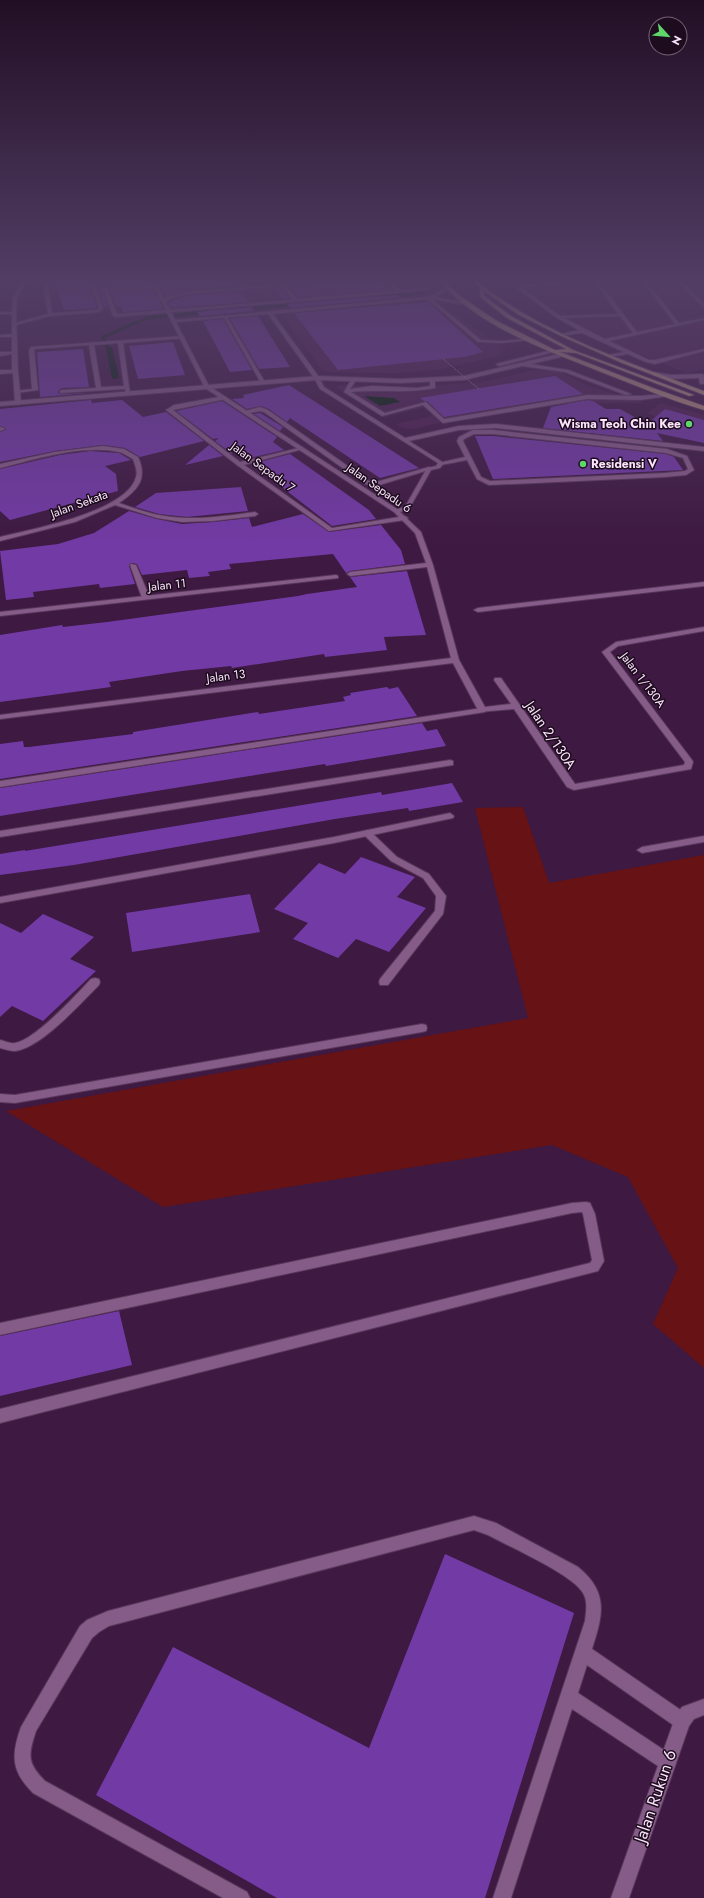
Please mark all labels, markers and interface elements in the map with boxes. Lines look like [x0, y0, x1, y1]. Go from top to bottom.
north arrow [648, 16, 688, 56]
text: N [668, 33, 686, 48]
place label: Wisma Teoh Chin Kee [559, 415, 681, 433]
marker: Wisma Teoh Chin Kee [684, 419, 694, 429]
street label: Jalan Sepadu 7 [226, 436, 299, 497]
place label: Residensi V [591, 455, 657, 473]
street label: Jalan Sepadu 6 [341, 458, 415, 517]
marker: Residensi V [578, 459, 588, 469]
street label: Jalan Sekata [46, 485, 110, 523]
street label: Jalan 11 [145, 574, 187, 596]
street label: Jalan 1/130A [615, 647, 670, 712]
street label: Jalan 13 [204, 665, 247, 688]
street label: Jalan 2/130A [520, 695, 582, 774]
street label: Jalan Rukun 6 [627, 1746, 682, 1848]

